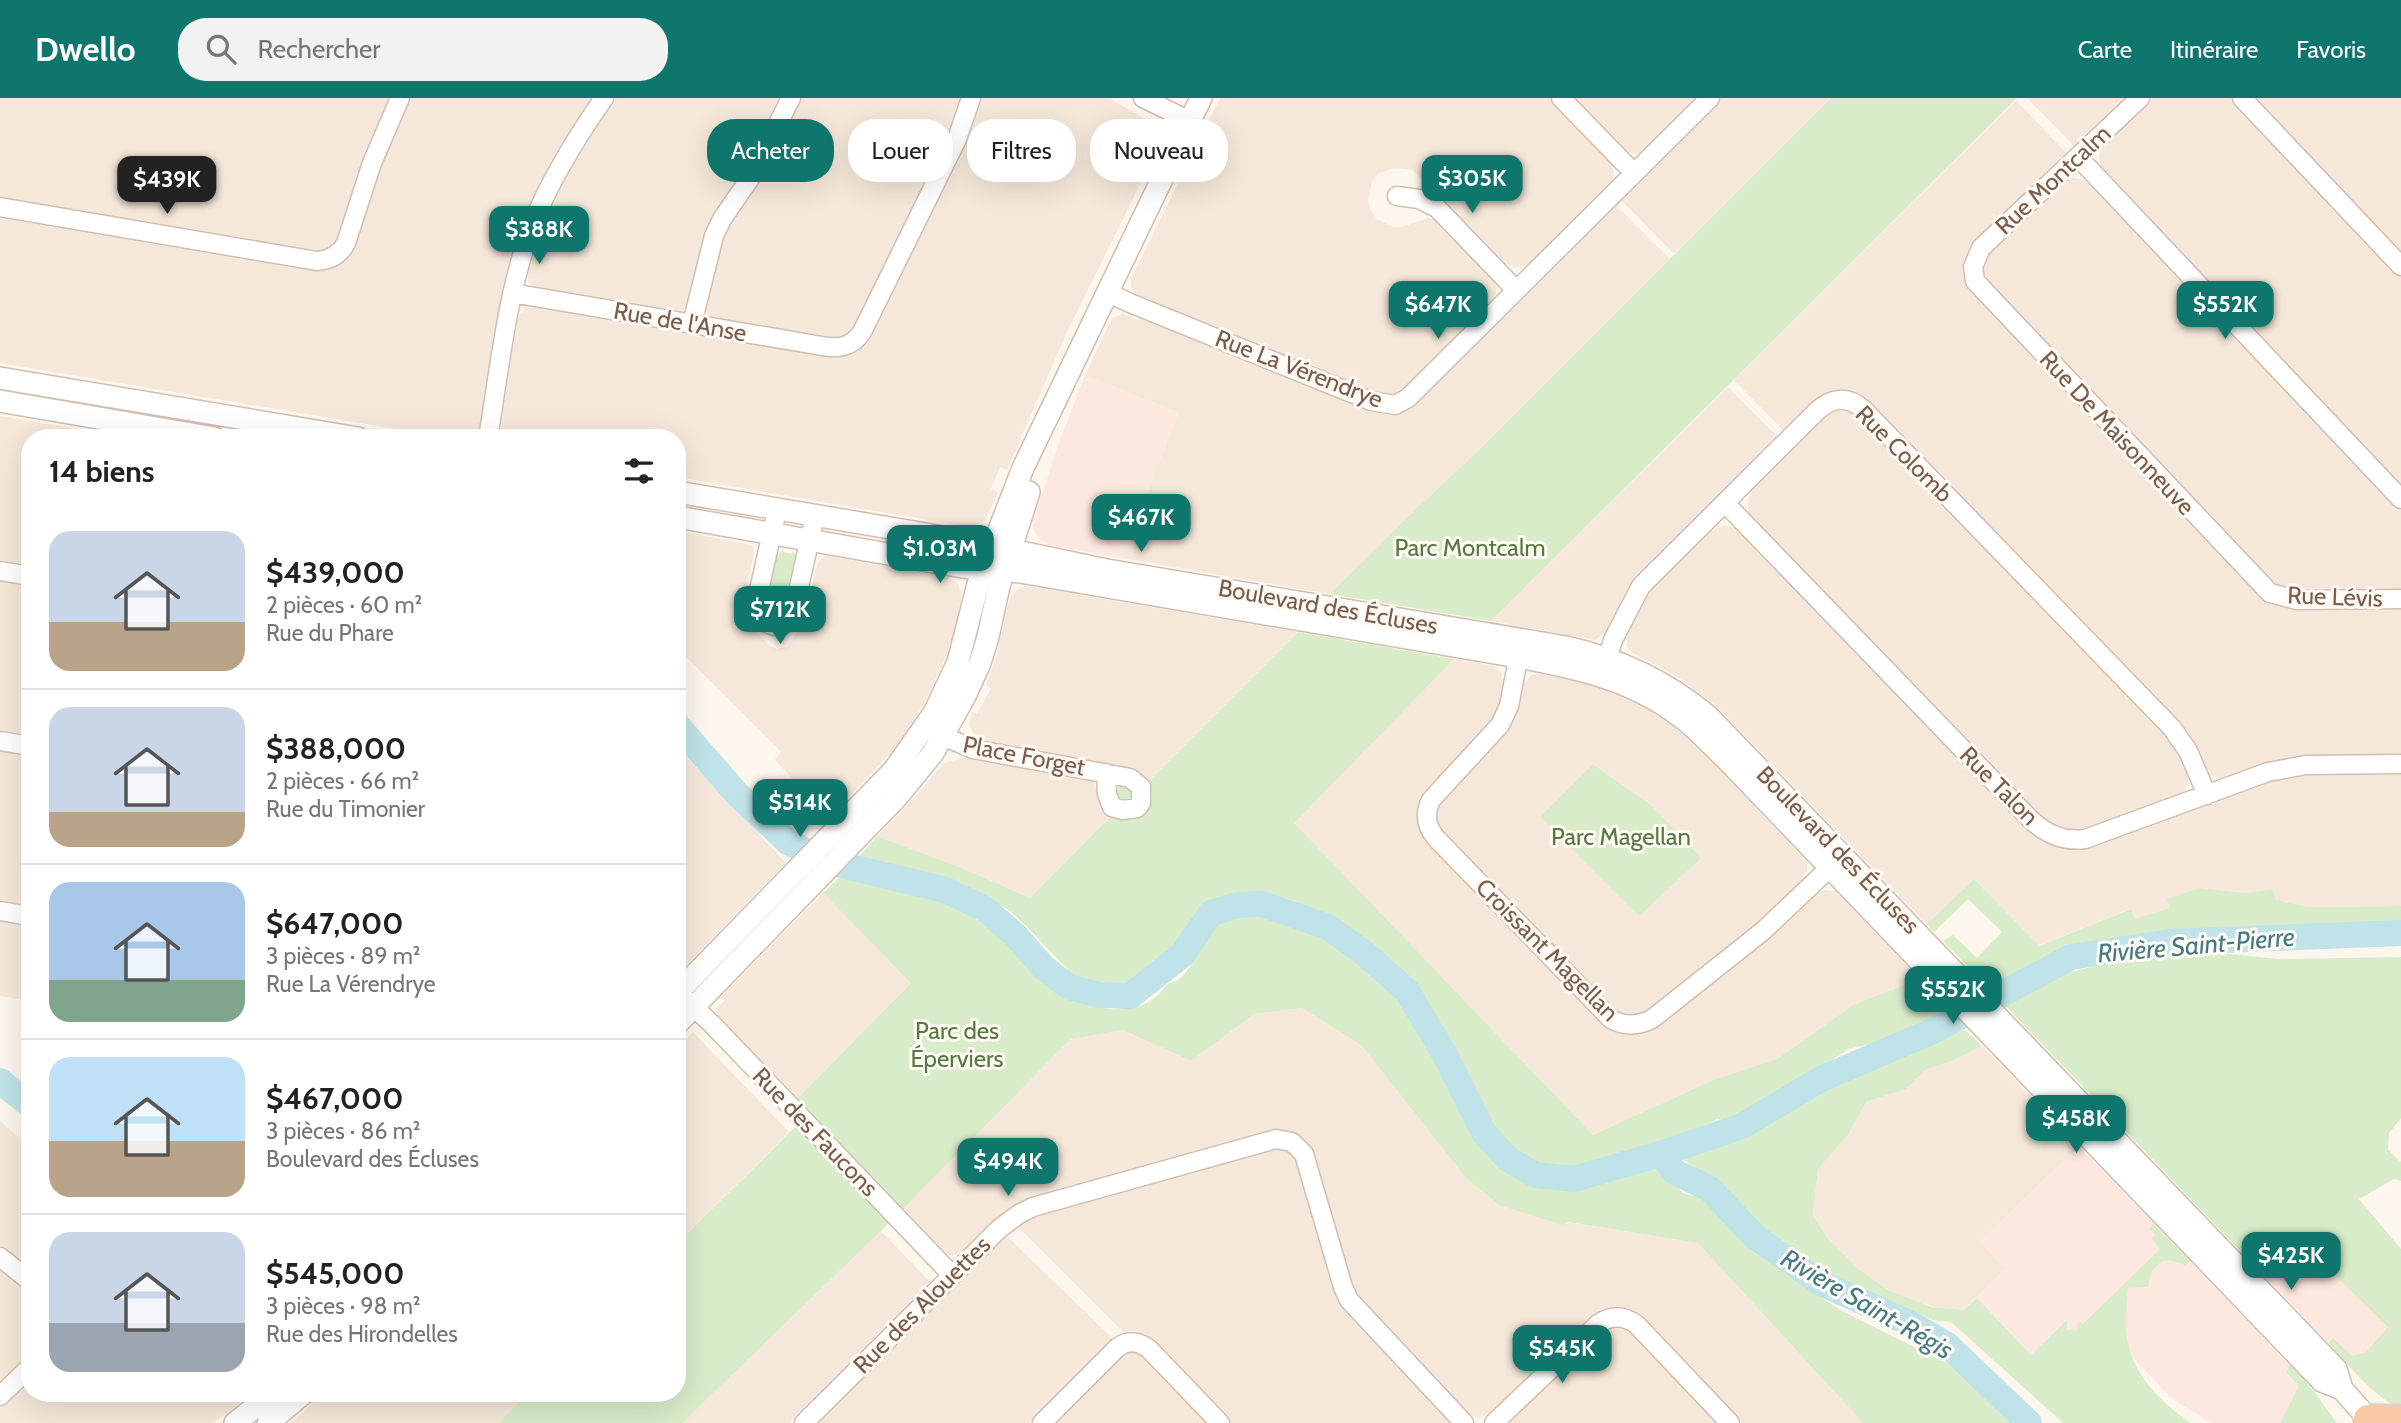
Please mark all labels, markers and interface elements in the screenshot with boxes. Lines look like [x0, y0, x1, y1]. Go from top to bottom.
search box [178, 18, 668, 81]
text: Dwello [35, 29, 136, 69]
icon: search [202, 30, 240, 68]
text: Rechercher [258, 33, 381, 65]
text: Carte [2078, 35, 2132, 64]
text: Itinéraire [2170, 35, 2258, 64]
text: Favoris [2296, 35, 2366, 64]
chip: Acheter [707, 119, 834, 182]
chip: Louer [848, 119, 953, 182]
chip: Filtres [967, 119, 1076, 182]
chip: Nouveau [1090, 119, 1228, 182]
street label: Rue Montcalm [1989, 119, 2116, 240]
pin: $439K [118, 156, 216, 216]
pin: $305K [1423, 156, 1521, 215]
text: $305K [1438, 164, 1506, 192]
text: $439K [133, 165, 201, 193]
pin: $388K [490, 206, 588, 266]
text: $388K [505, 215, 573, 243]
pin: $647K [1389, 282, 1487, 341]
pin: $552K [2176, 282, 2274, 341]
text: $647K [1405, 290, 1471, 318]
text: $552K [2193, 290, 2257, 318]
street label: Rue de l'Anse [611, 296, 749, 347]
street label: Rue La Vérendrye [1211, 323, 1387, 414]
street label: Rue De Maisonneuve [2034, 344, 2201, 521]
street label: Rue Colomb [1850, 399, 1959, 508]
icon: filters [620, 452, 658, 490]
text: 14 biens [49, 453, 154, 490]
pin: $467K [1092, 494, 1190, 554]
text: $467K [1108, 503, 1174, 531]
pin: $1.03M [883, 526, 997, 585]
park label: Parc Montcalm [1394, 533, 1546, 562]
text: $1.03M [903, 534, 977, 562]
text: $439,000 [266, 554, 405, 591]
icon: home [105, 559, 189, 643]
street label: Boulevard des Écluses [1216, 573, 1440, 640]
street label: Rue Lévis [2287, 580, 2383, 613]
pin: $712K [731, 587, 829, 646]
text: 2 pièces · 60 m² [266, 591, 422, 619]
text: $712K [750, 595, 810, 623]
text: Rue du Phare [266, 619, 394, 647]
street label: Place Forget [961, 729, 1088, 782]
text: $388,000 [266, 730, 406, 767]
icon: home [105, 735, 189, 819]
street label: Rue Talon [1954, 740, 2045, 831]
street label: Boulevard des Écluses [1751, 760, 1926, 940]
text: 2 pièces · 66 m² [266, 767, 419, 795]
pin: $514K [751, 780, 849, 839]
text: $514K [769, 788, 831, 816]
text: Rue du Timonier [266, 795, 425, 823]
park label: Parc Magellan [1551, 822, 1691, 851]
street label: Croissant Magellan [1470, 872, 1625, 1027]
text: $647,000 [266, 905, 403, 942]
icon: home [105, 910, 189, 994]
water label: Rivière Saint-Pierre [2096, 920, 2296, 970]
text: 3 pièces · 89 m² [266, 942, 420, 970]
pin: $552K [1904, 967, 2002, 1026]
text: Rue La Vérendrye [266, 970, 436, 998]
text: $552K [1921, 975, 1985, 1003]
park label: Parc des Éperviers [910, 1016, 1004, 1073]
street label: Rue des Faucons [747, 1061, 884, 1202]
text: $467,000 [266, 1080, 403, 1117]
icon: home [105, 1085, 189, 1169]
pin: $458K [2027, 1096, 2125, 1155]
text: $458K [2042, 1104, 2110, 1132]
text: 3 pièces · 86 m² [266, 1117, 420, 1145]
pin: $494K [959, 1138, 1057, 1198]
text: Boulevard des Écluses [266, 1145, 479, 1173]
text: $494K [973, 1147, 1043, 1175]
street label: Rue des Alouettes [847, 1230, 996, 1379]
pin: $425K [2242, 1232, 2340, 1292]
text: $425K [2258, 1241, 2324, 1269]
water label: Rivière Saint-Régis [1775, 1242, 1959, 1366]
text: $545,000 [266, 1255, 404, 1292]
icon: home [105, 1260, 189, 1344]
text: 3 pièces · 98 m² [266, 1292, 420, 1320]
text: Rue des Hirondelles [266, 1320, 458, 1348]
pin: $545K [1513, 1326, 1611, 1385]
text: $545K [1529, 1334, 1595, 1362]

